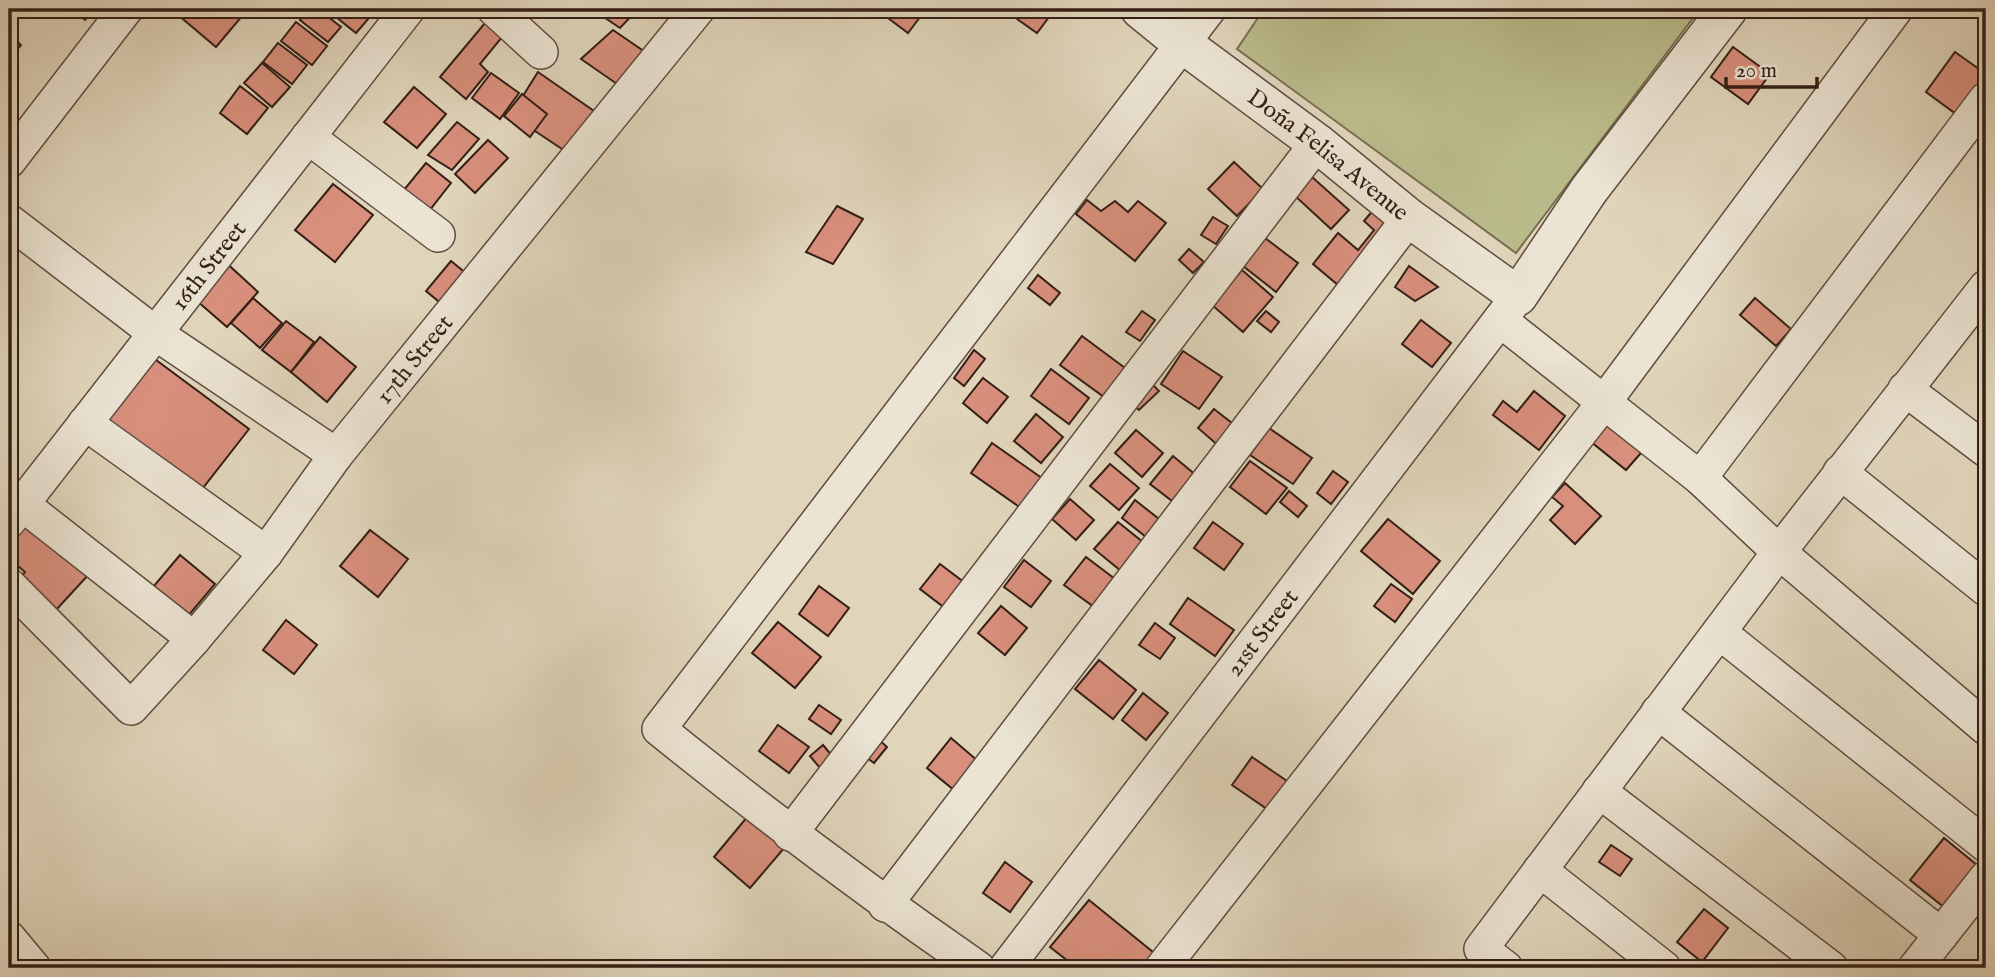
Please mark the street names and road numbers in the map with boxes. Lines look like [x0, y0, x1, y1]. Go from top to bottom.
street label: Doña Felisa Avenue [1240, 83, 1415, 229]
street label: 16th Street [165, 215, 254, 317]
street label: 17th Street [370, 309, 461, 411]
street label: 21st Street [1220, 583, 1306, 683]

